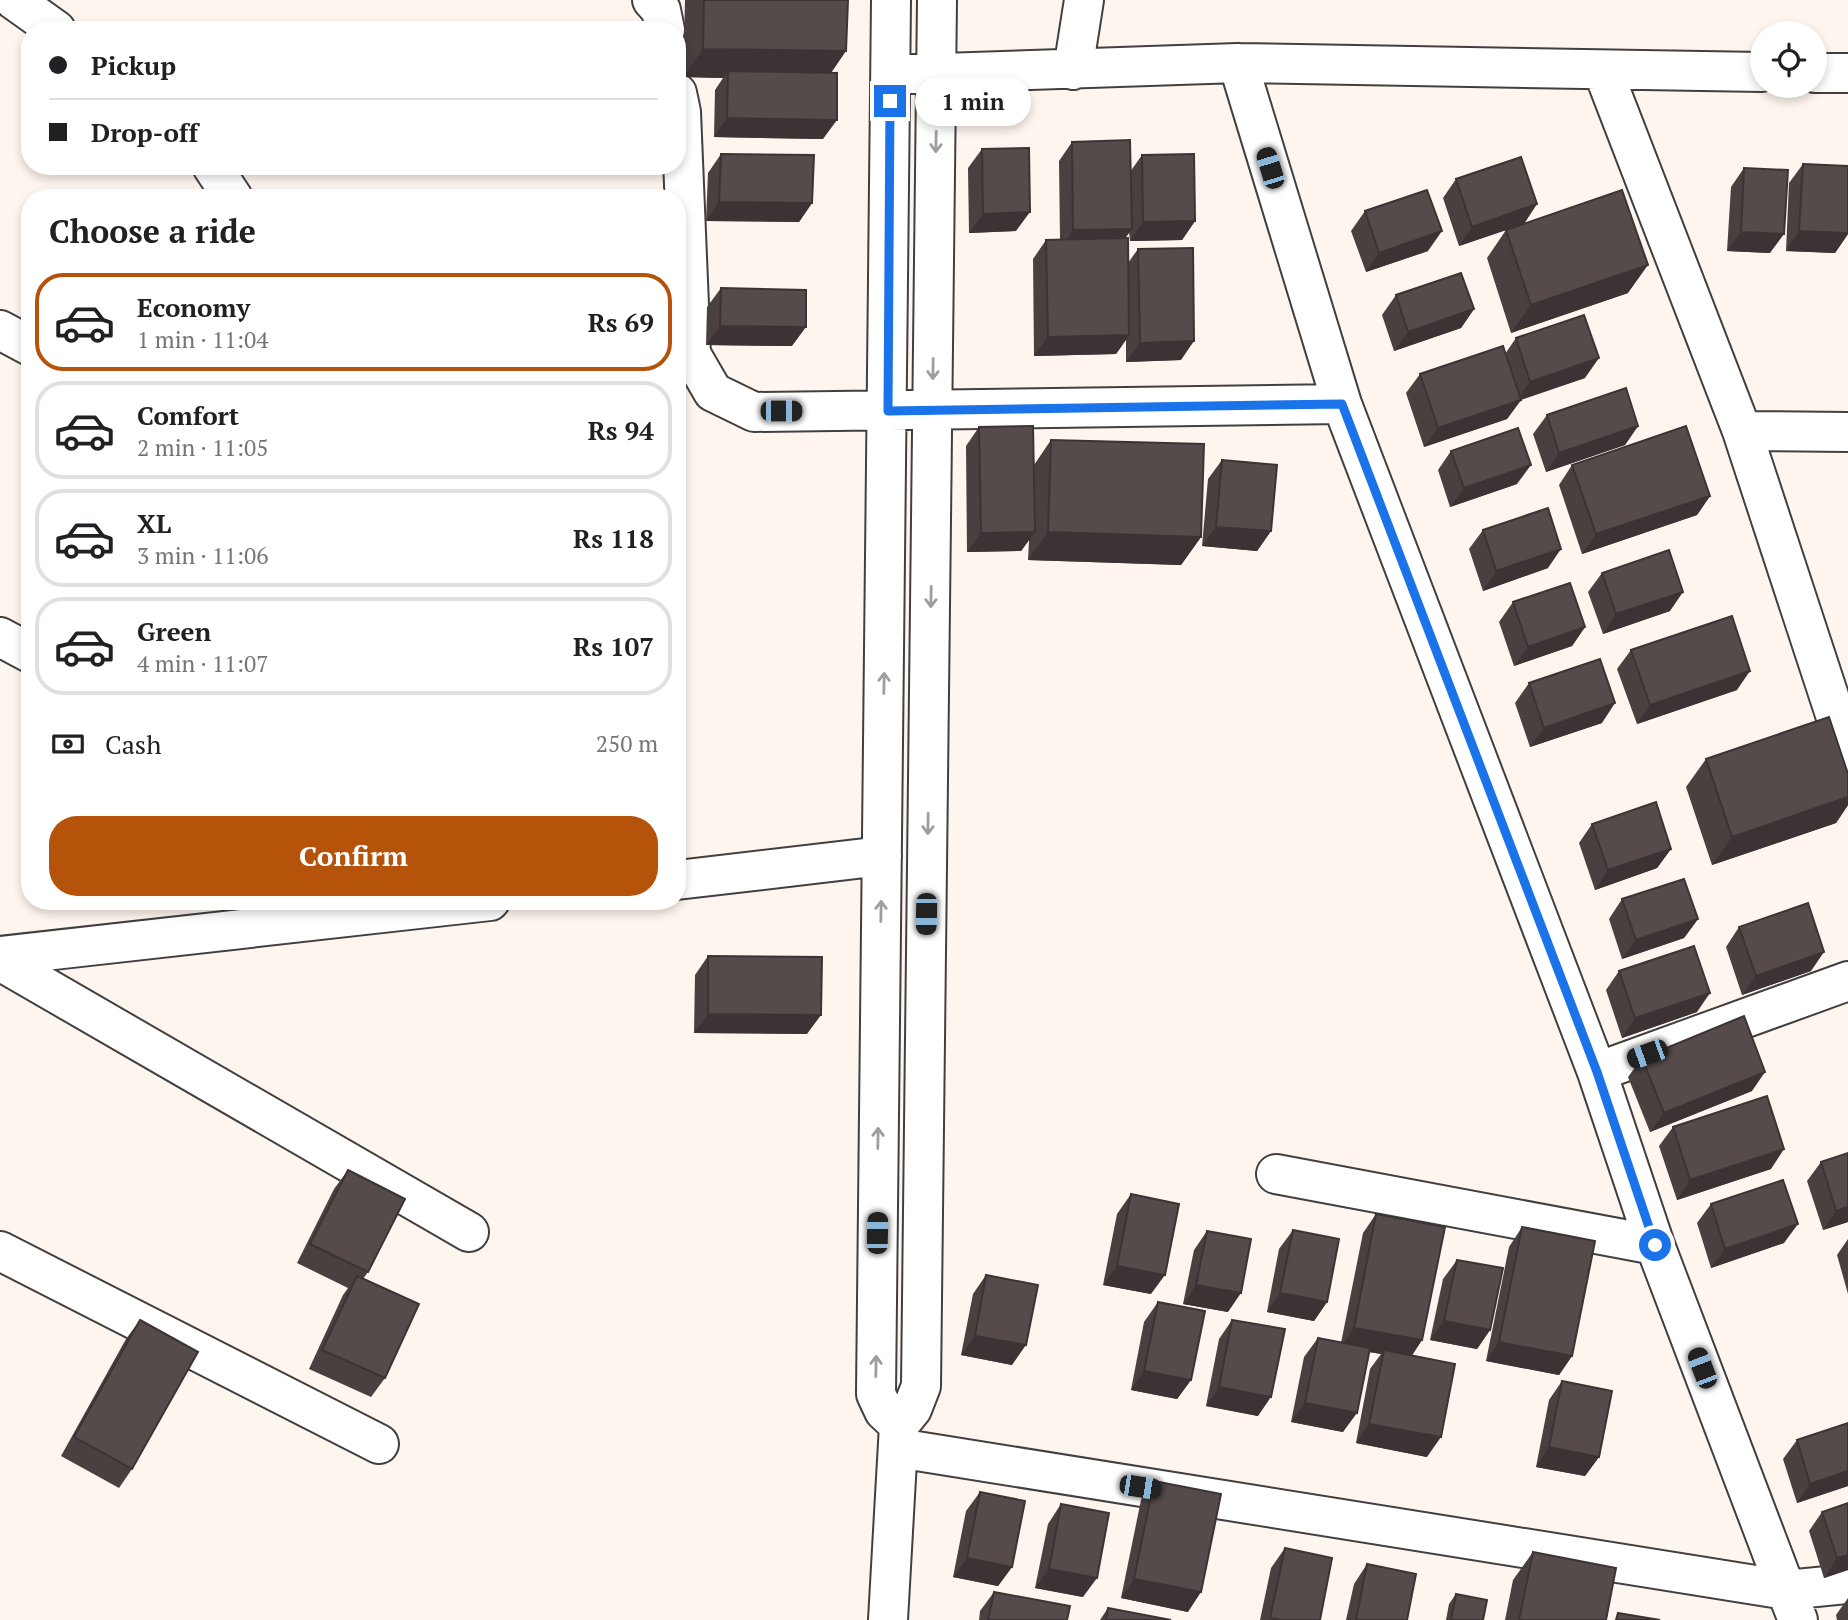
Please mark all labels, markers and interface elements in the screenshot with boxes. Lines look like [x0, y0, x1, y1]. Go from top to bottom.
map controls [1750, 21, 1827, 98]
button: locate [1750, 21, 1827, 98]
text: Pickup [91, 48, 176, 82]
callout: 1 min [914, 76, 1030, 126]
route end [874, 85, 906, 117]
text: 1 min [942, 86, 1004, 117]
text: Drop-off [91, 115, 198, 149]
one-way arrow [929, 130, 943, 153]
car [1254, 145, 1287, 191]
text: Choose a ride [49, 210, 256, 252]
text: Economy [137, 290, 250, 324]
icon: car [53, 291, 116, 354]
text: Rs 69 [588, 305, 654, 339]
text: 1 min · 11:04 [137, 324, 269, 355]
one-way arrow [927, 357, 940, 380]
text: Comfort [137, 398, 239, 432]
icon: car [53, 399, 116, 462]
car [761, 401, 803, 422]
text: Rs 94 [588, 413, 654, 447]
text: 2 min · 11:05 [137, 432, 269, 463]
text: XL [137, 506, 171, 540]
icon: car [53, 507, 116, 570]
text: Rs 118 [573, 521, 654, 555]
text: 3 min · 11:06 [137, 540, 269, 571]
one-way arrow [924, 585, 937, 608]
text: Green [137, 614, 211, 648]
icon: car [53, 615, 116, 678]
text: Rs 107 [573, 629, 654, 663]
text: 4 min · 11:07 [137, 648, 269, 679]
one-way arrow [877, 672, 891, 695]
icon: cash [49, 725, 87, 763]
text: Cash [105, 727, 161, 761]
text: 250 m [596, 728, 658, 759]
one-way arrow [921, 812, 934, 835]
button: Confirm [49, 816, 658, 896]
car [916, 893, 937, 935]
one-way arrow [874, 899, 888, 922]
car [1624, 1037, 1671, 1071]
one-way arrow [872, 1127, 885, 1150]
car [867, 1212, 888, 1254]
route start [1639, 1229, 1671, 1261]
car [1685, 1345, 1720, 1391]
one-way arrow [869, 1354, 883, 1377]
car [1118, 1473, 1163, 1501]

